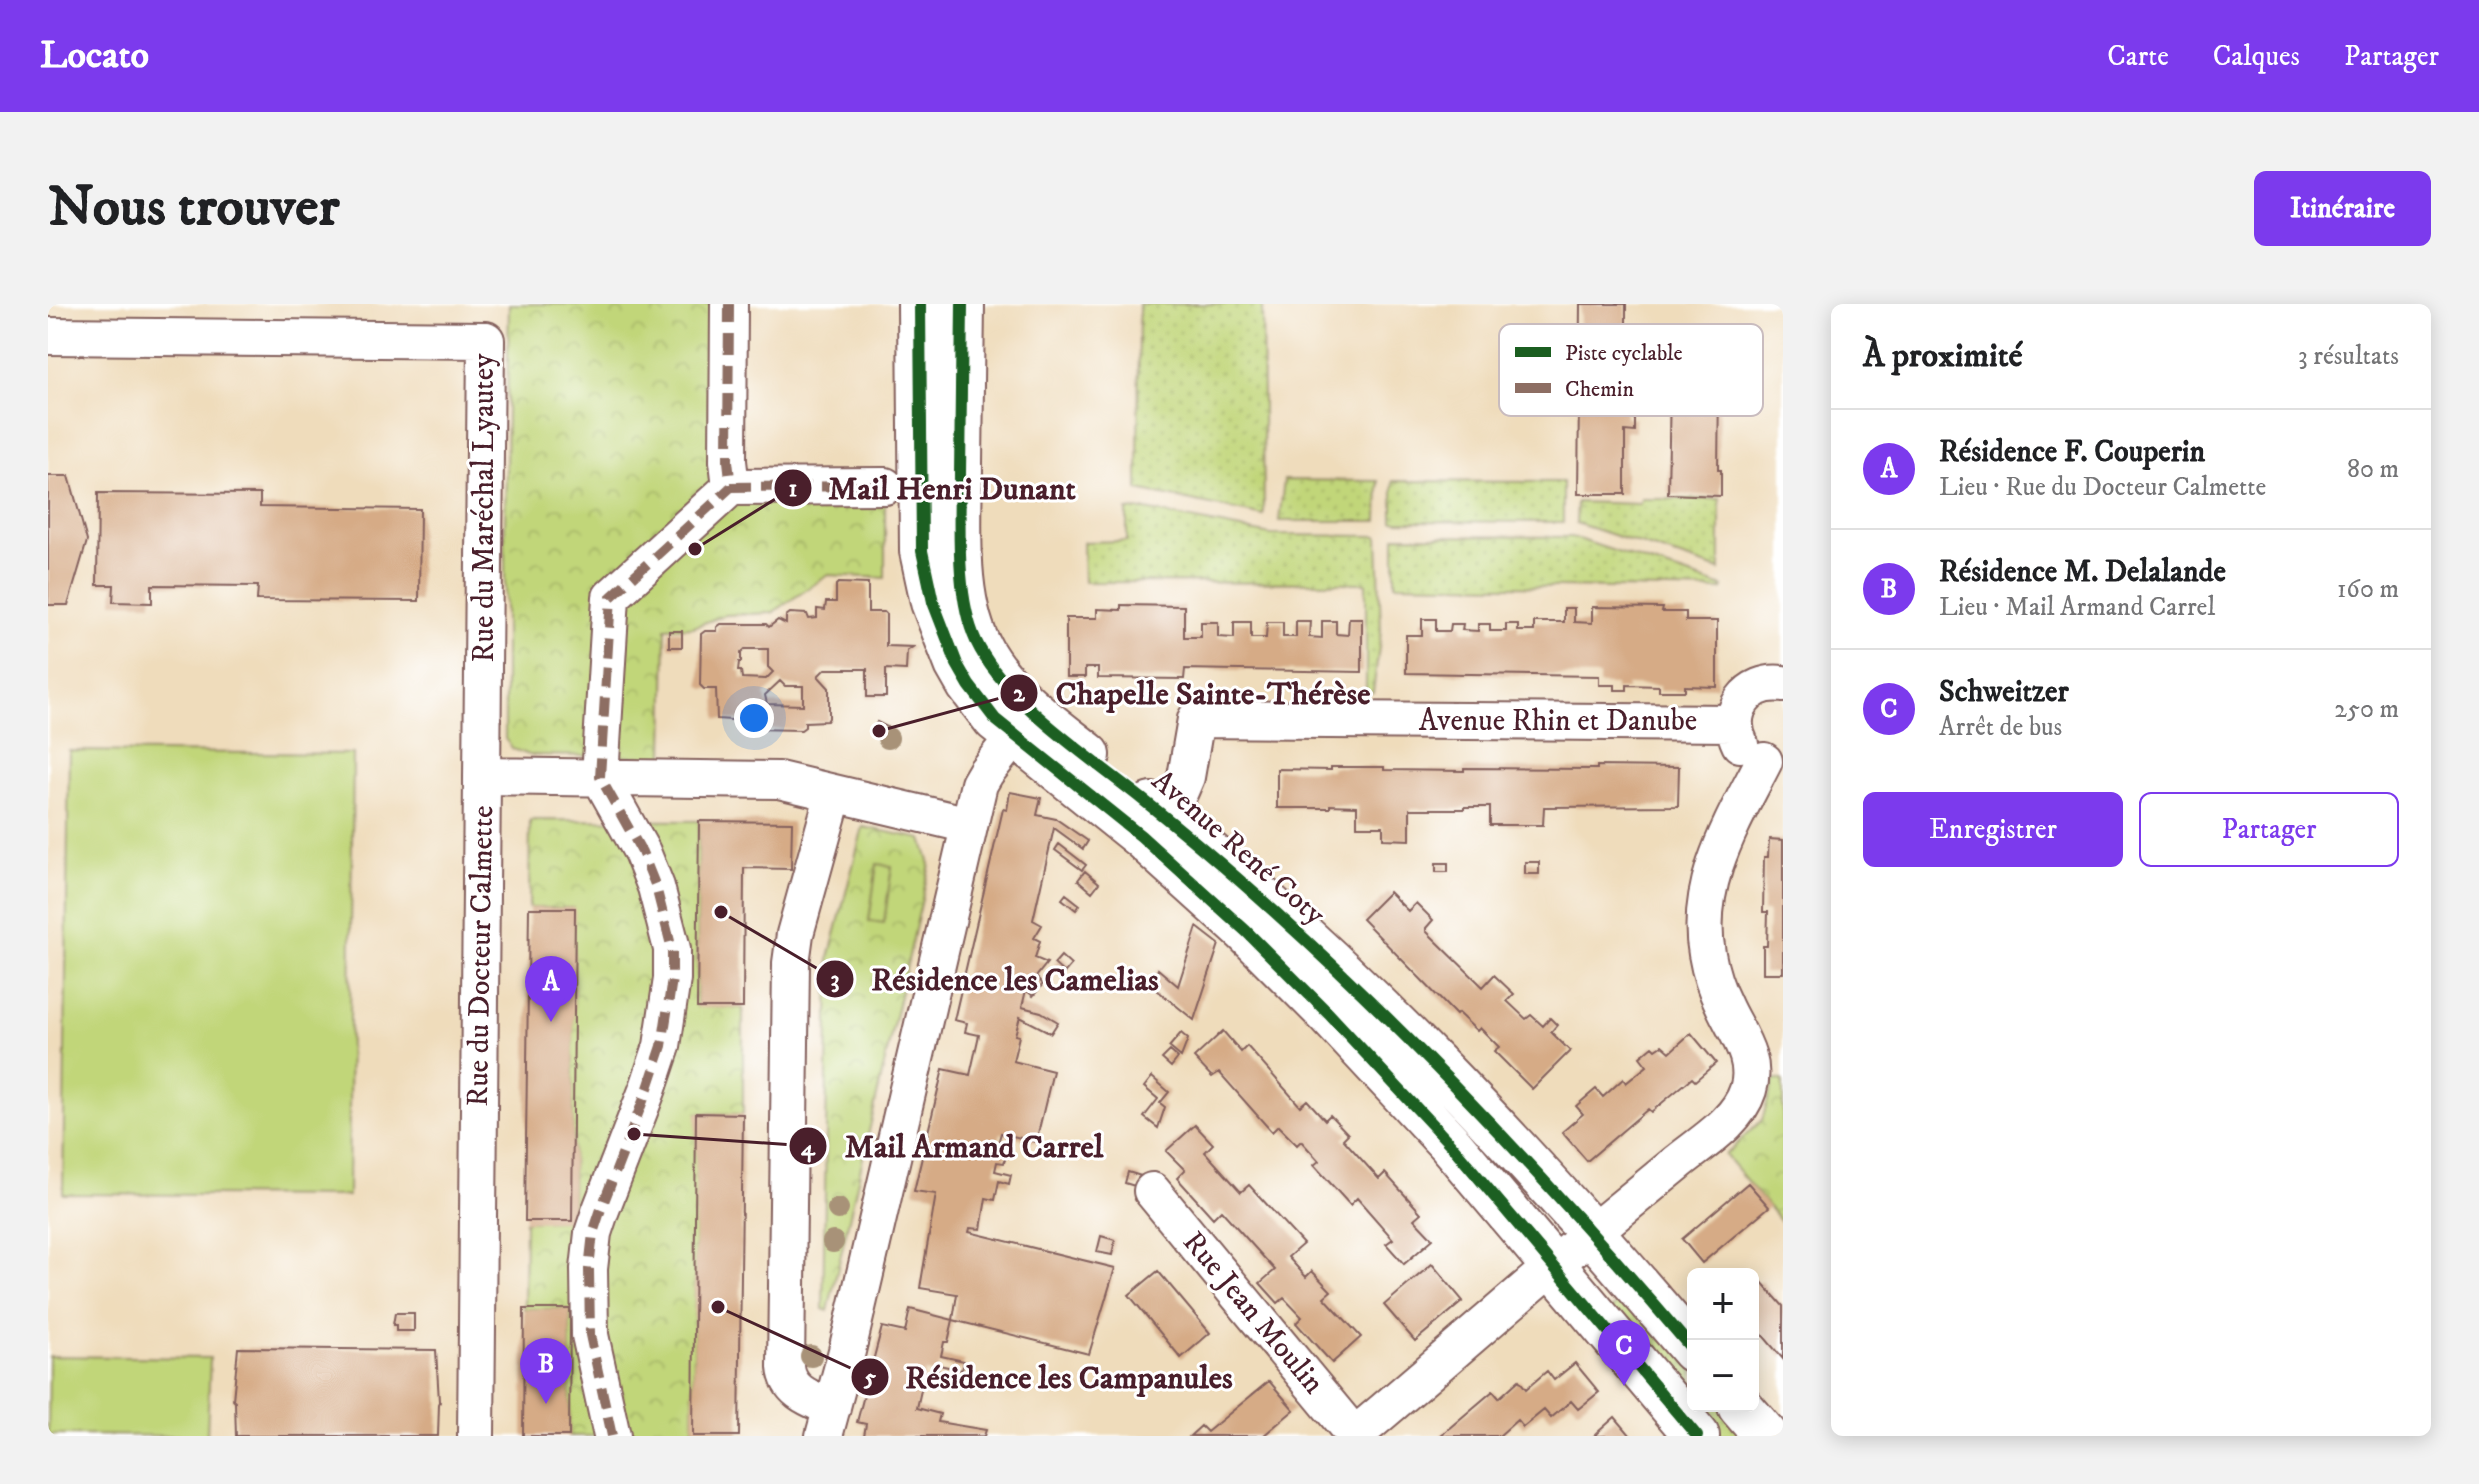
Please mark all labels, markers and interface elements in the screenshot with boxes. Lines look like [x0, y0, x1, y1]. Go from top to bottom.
text: Locato [40, 32, 149, 80]
text: Carte [2107, 39, 2169, 74]
text: Calques [2213, 39, 2300, 74]
text: Partager [2344, 39, 2439, 74]
button: Itinéraire [2254, 171, 2431, 246]
text: Nous trouver [48, 173, 339, 243]
legend [1499, 324, 1763, 416]
text: À proximité [1863, 335, 2023, 377]
text: Piste cyclable [1565, 340, 1683, 367]
text: 3 résultats [2298, 340, 2399, 373]
street label: Rue du Maréchal Lyautey [466, 353, 503, 662]
text: Chemin [1565, 376, 1634, 403]
text: Résidence F. Couperin [1939, 434, 2205, 471]
text: A [1881, 453, 1897, 486]
text: 80 m [2347, 453, 2399, 486]
callout: Mail Henri Dunant [773, 460, 1092, 516]
text: Mail Henri Dunant [828, 470, 1076, 510]
text: Lieu · Rue du Docteur Calmette [1939, 471, 2266, 504]
text: 1 [789, 474, 798, 504]
text: Résidence M. Delalande [1939, 554, 2226, 591]
text: B [1881, 573, 1897, 606]
text: 160 m [2337, 573, 2399, 606]
text: Lieu · Mail Armand Carrel [1939, 591, 2215, 624]
callout: Chapelle Sainte-Thérèse [999, 665, 1386, 721]
text: Schweitzer [1939, 674, 2069, 711]
text: Chapelle Sainte-Thérèse [1055, 675, 1371, 715]
text: 2 [1013, 679, 1026, 709]
text: C [1880, 693, 1898, 726]
text: 250 m [2334, 693, 2399, 726]
your location [734, 698, 774, 738]
street label: Avenue Rhin et Danube [1419, 703, 1697, 740]
text: Arrêt de bus [1939, 711, 2062, 744]
street label: Avenue René Coty [1144, 763, 1333, 934]
button: Enregistrer [1863, 792, 2123, 867]
button: Partager [2139, 792, 2399, 867]
street label: Rue du Docteur Calmette [460, 805, 502, 1107]
callout: Résidence les Camelias [815, 951, 1175, 1007]
pin: A [525, 956, 577, 1022]
text: Résidence les Camelias [871, 961, 1159, 1001]
text: 3 [831, 965, 840, 995]
callout: Mail Armand Carrel [788, 1118, 1119, 1174]
text: Mail Armand Carrel [845, 1128, 1104, 1168]
text: 4 [801, 1133, 816, 1163]
street label: Rue Jean Moulin [1174, 1224, 1332, 1402]
map controls [1687, 1268, 1759, 1412]
button: + [1687, 1268, 1759, 1340]
pin: C [1598, 1320, 1650, 1386]
pin: B [520, 1338, 572, 1404]
button: − [1687, 1340, 1759, 1412]
callout: Résidence les Campanules [850, 1349, 1249, 1405]
text: Résidence les Campanules [905, 1359, 1233, 1399]
text: 5 [863, 1363, 876, 1393]

